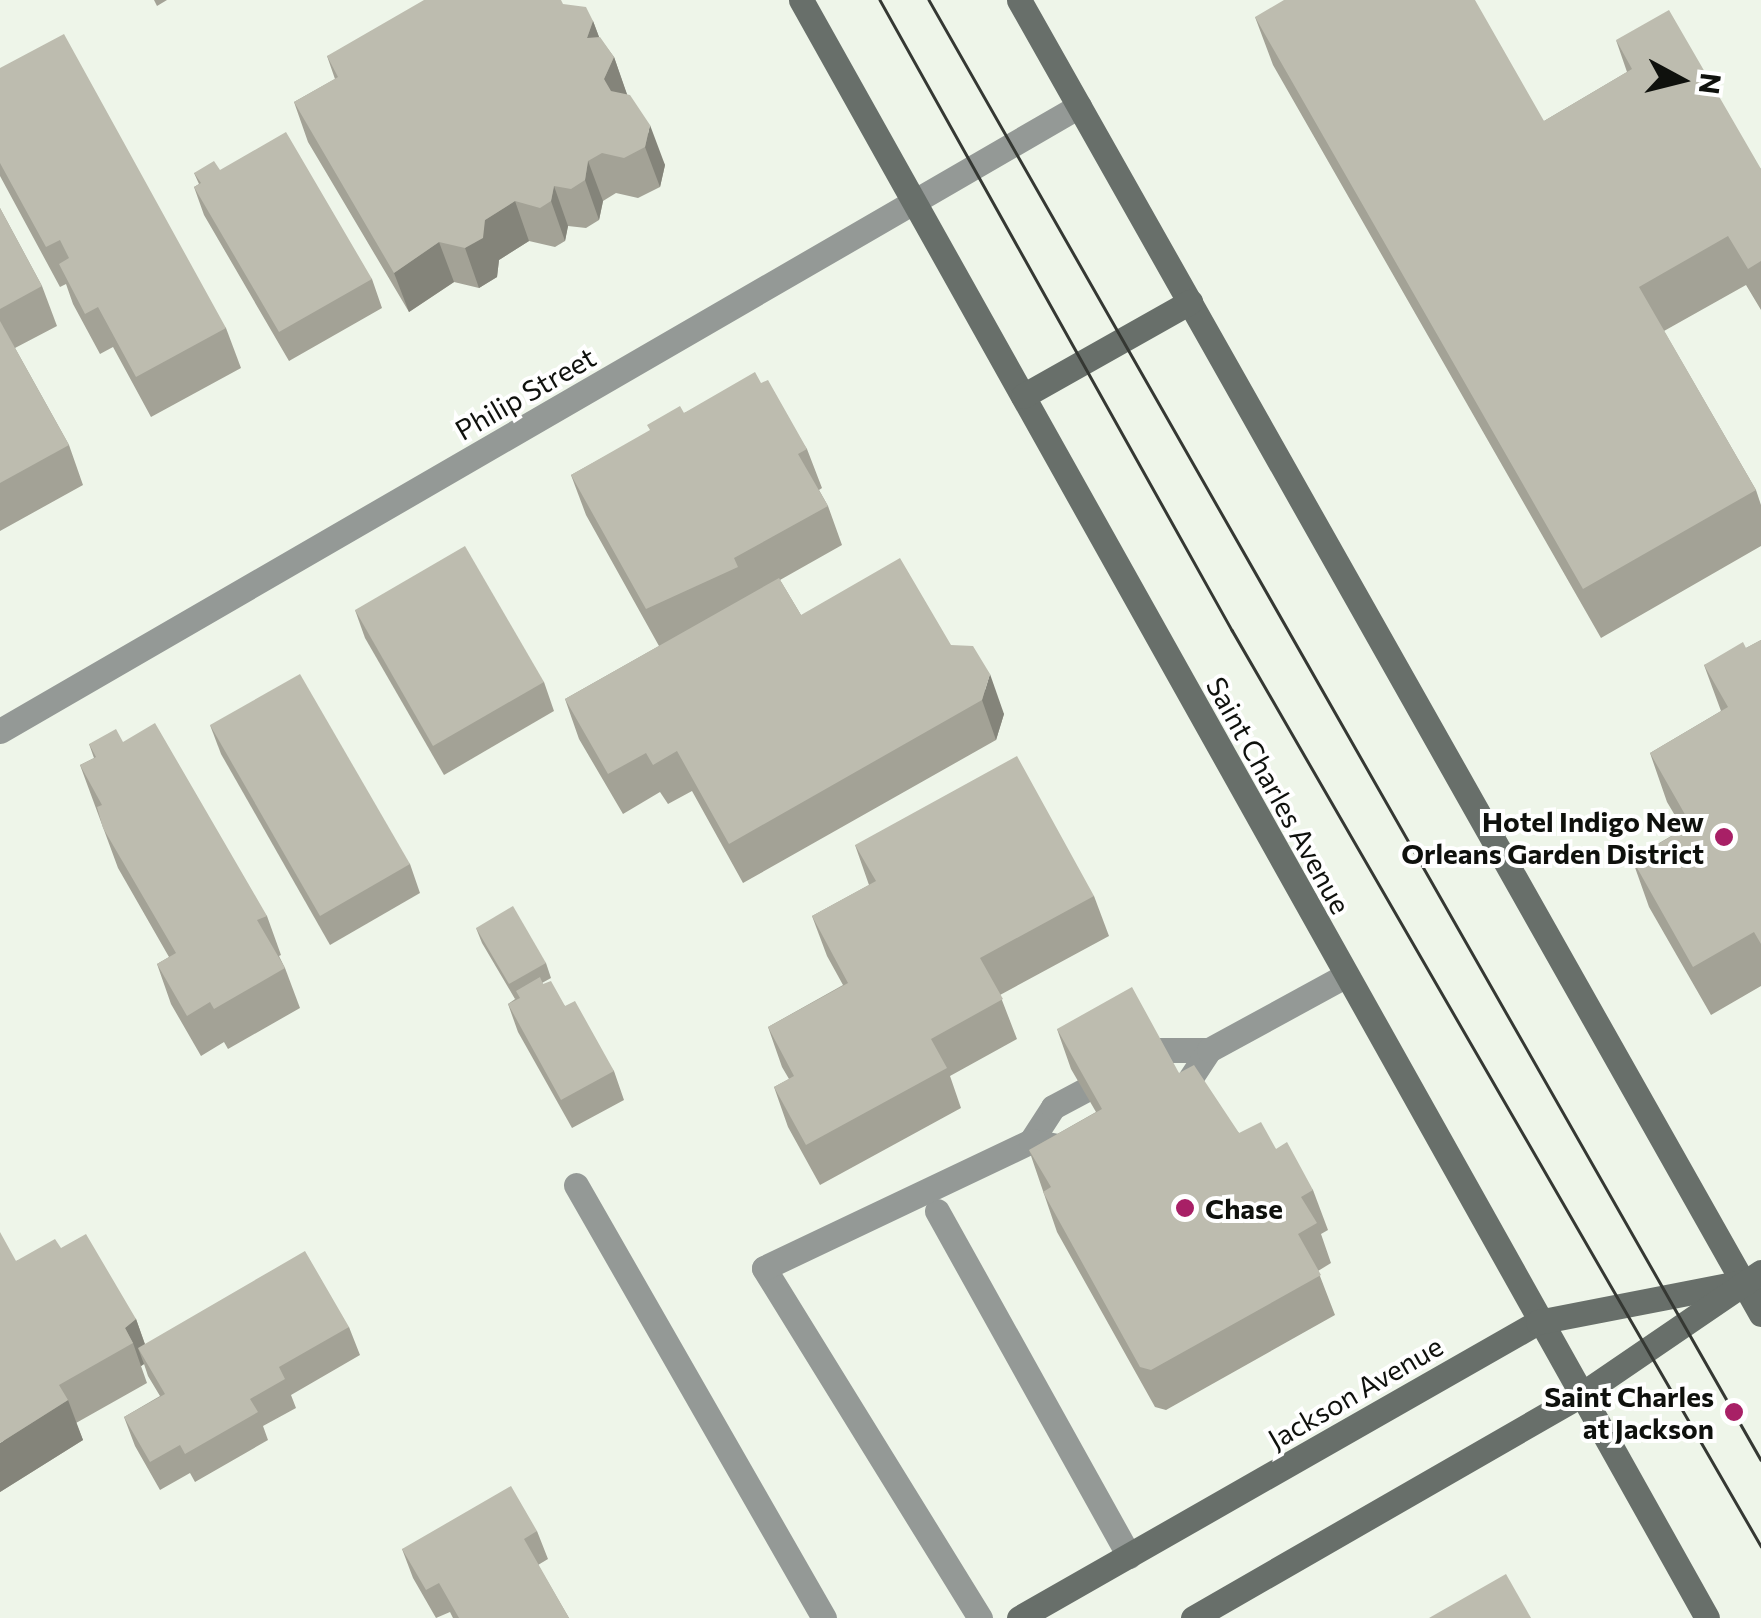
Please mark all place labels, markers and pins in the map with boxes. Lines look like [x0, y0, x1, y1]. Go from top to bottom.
place label: Hotel Indigo New Orleans Garden District [1401, 804, 1704, 870]
marker: Hotel Indigo New Orleans Garden District [1713, 826, 1735, 848]
place label: Chase [1205, 1191, 1283, 1225]
marker: Chase [1174, 1197, 1196, 1219]
place label: Saint Charles at Jackson [1544, 1379, 1714, 1445]
marker: Saint Charles at Jackson [1723, 1401, 1745, 1423]

